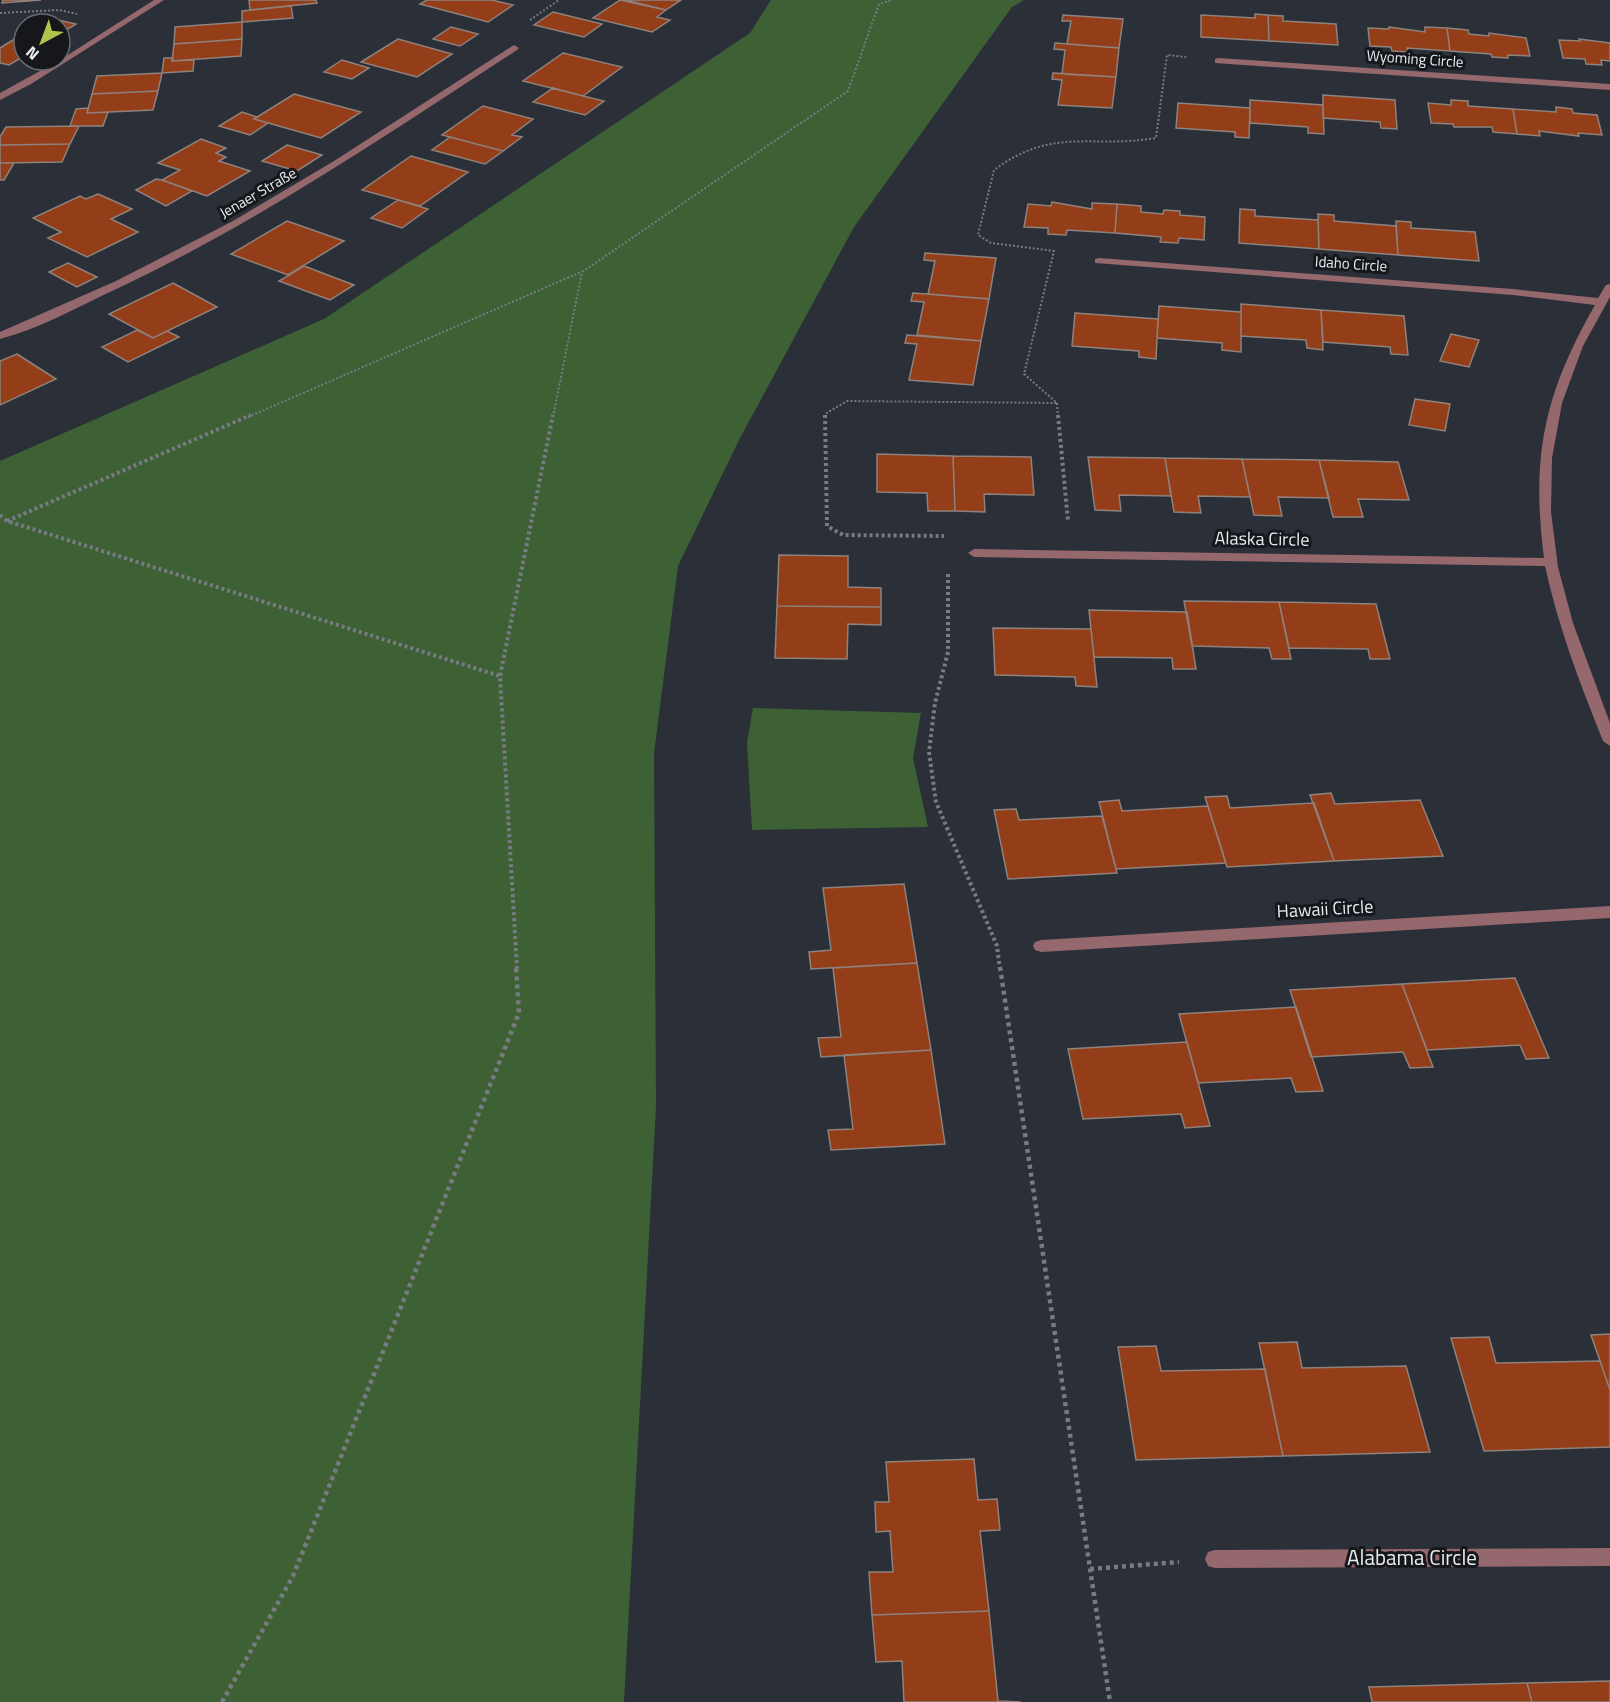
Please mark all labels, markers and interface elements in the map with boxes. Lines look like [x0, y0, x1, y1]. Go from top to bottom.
north arrow [12, 12, 72, 72]
text: N [20, 41, 44, 66]
street label: Wyoming Circle [1366, 44, 1464, 73]
street label: Jenaer Straße [215, 161, 301, 224]
street label: Idaho Circle [1314, 250, 1388, 277]
street label: Alaska Circle [1214, 524, 1310, 553]
street label: Hawaii Circle [1276, 892, 1374, 925]
street label: Alabama Circle [1347, 1541, 1477, 1573]

